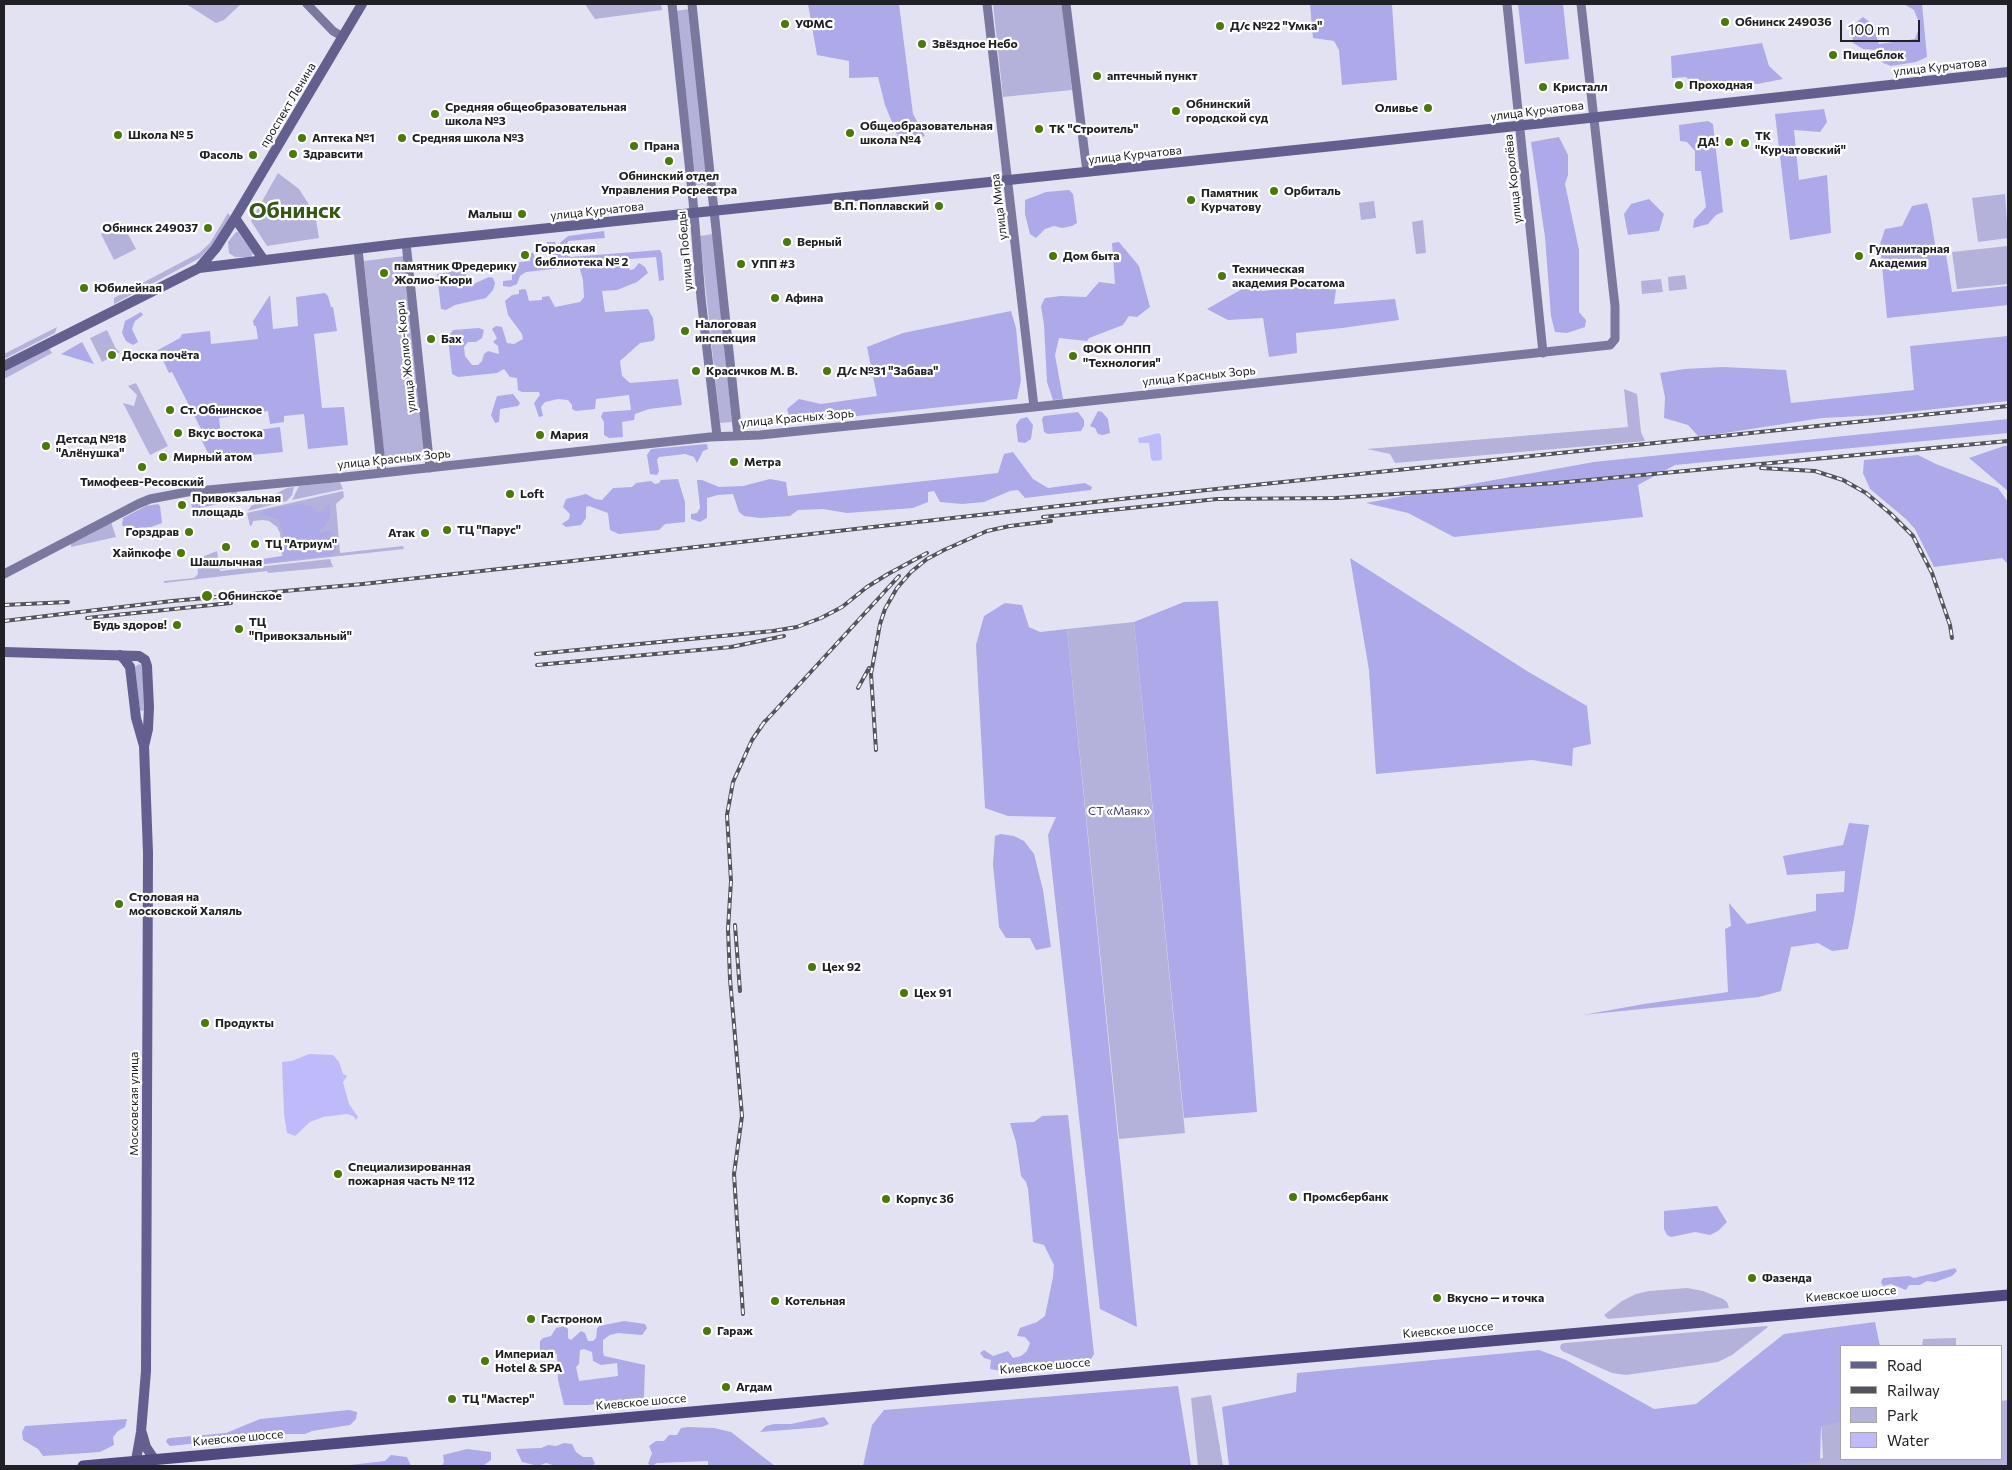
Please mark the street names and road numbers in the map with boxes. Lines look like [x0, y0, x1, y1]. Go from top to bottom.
street label: улица Курчатова [1893, 55, 1987, 79]
street label: проспект Ленина [257, 60, 319, 150]
street label: улица Курчатова [1490, 98, 1584, 124]
street label: улица Королёва [1501, 134, 1525, 224]
street label: улица Курчатова [1088, 143, 1182, 167]
street label: улица Мира [988, 173, 1010, 241]
street label: улица Курчатова [550, 199, 644, 223]
street label: улица Победы [674, 210, 696, 292]
street label: улица Жолио-Кюри [393, 301, 419, 413]
street label: улица Красных Зорь [1142, 363, 1256, 389]
street label: улица Красных Зорь [740, 406, 854, 430]
street label: улица Красных Зорь [337, 446, 451, 472]
street label: Московская улица [127, 1052, 141, 1156]
street label: Киевское шоссе [1805, 1283, 1897, 1305]
street label: Киевское шоссе [1402, 1319, 1494, 1341]
street label: Киевское шоссе [999, 1355, 1091, 1377]
street label: Киевское шоссе [595, 1391, 687, 1413]
street label: Киевское шоссе [192, 1427, 284, 1449]

